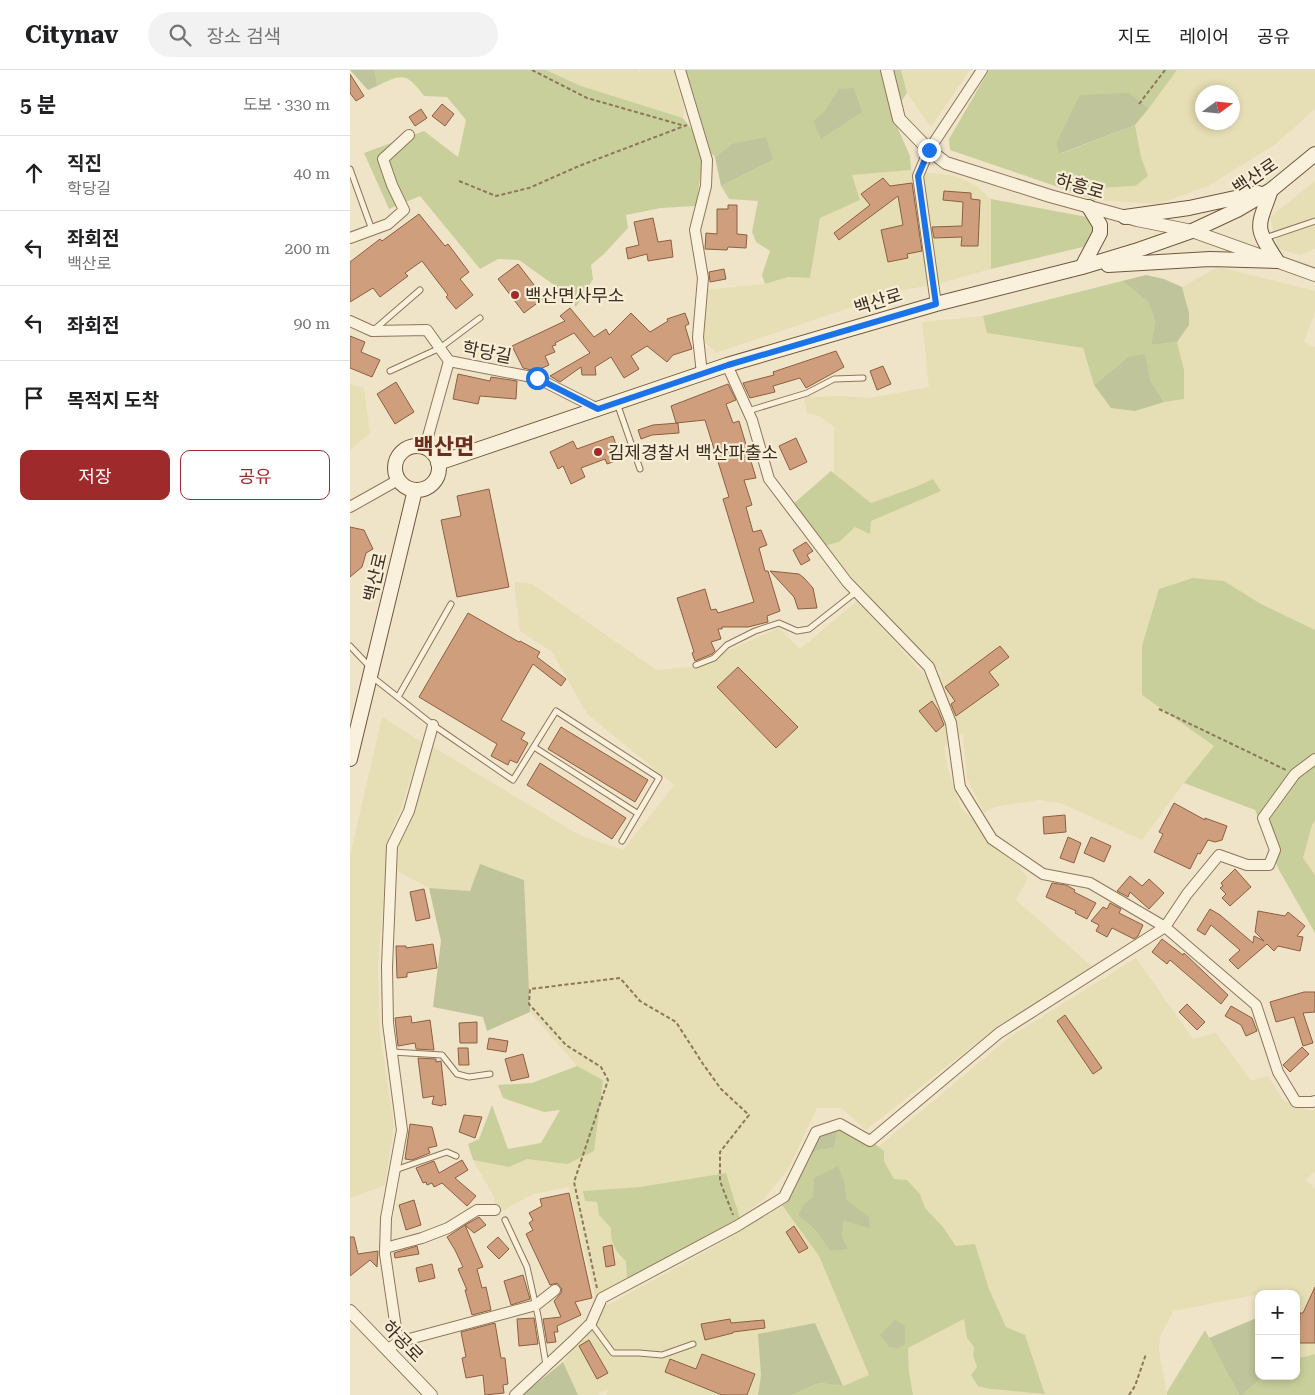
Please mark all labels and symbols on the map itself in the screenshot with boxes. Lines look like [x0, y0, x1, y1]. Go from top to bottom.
north arrow [1195, 85, 1240, 130]
route end [918, 139, 941, 162]
street label: 백산로 [1229, 153, 1281, 199]
street label: 하흥로 [1053, 169, 1107, 203]
street label: 백산로 [851, 284, 905, 318]
place label: 백산면사무소 [525, 285, 624, 306]
marker: 백산면사무소 [509, 289, 521, 301]
street label: 학당길 [461, 337, 513, 367]
route start [526, 367, 549, 390]
district label: 백산면 [414, 434, 474, 459]
place label: 김제경찰서 백산파출소 [608, 442, 778, 463]
marker: 김제경찰서 백산파출소 [592, 446, 604, 458]
street label: 백산로 [359, 550, 391, 604]
street label: 하공로 [378, 1316, 428, 1366]

